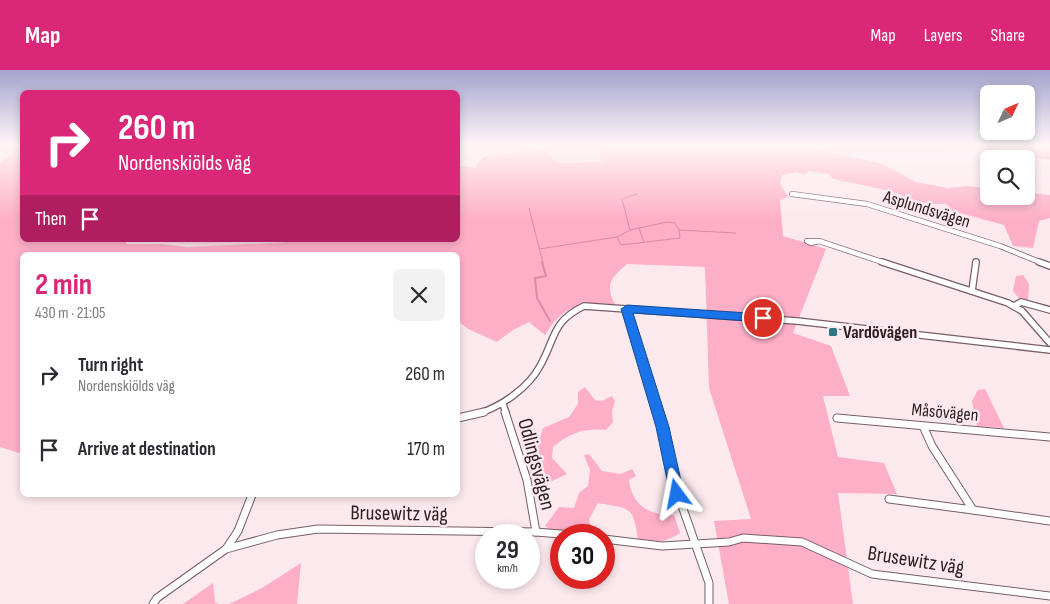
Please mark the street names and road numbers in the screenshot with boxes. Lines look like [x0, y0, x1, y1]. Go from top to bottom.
street label: Asplundsvägen [880, 186, 973, 233]
street label: Måsövägen [911, 399, 979, 426]
street label: Odlingsvägen [512, 416, 561, 513]
street label: Brusewitz väg [350, 500, 448, 527]
street label: Brusewitz väg [866, 541, 966, 580]

